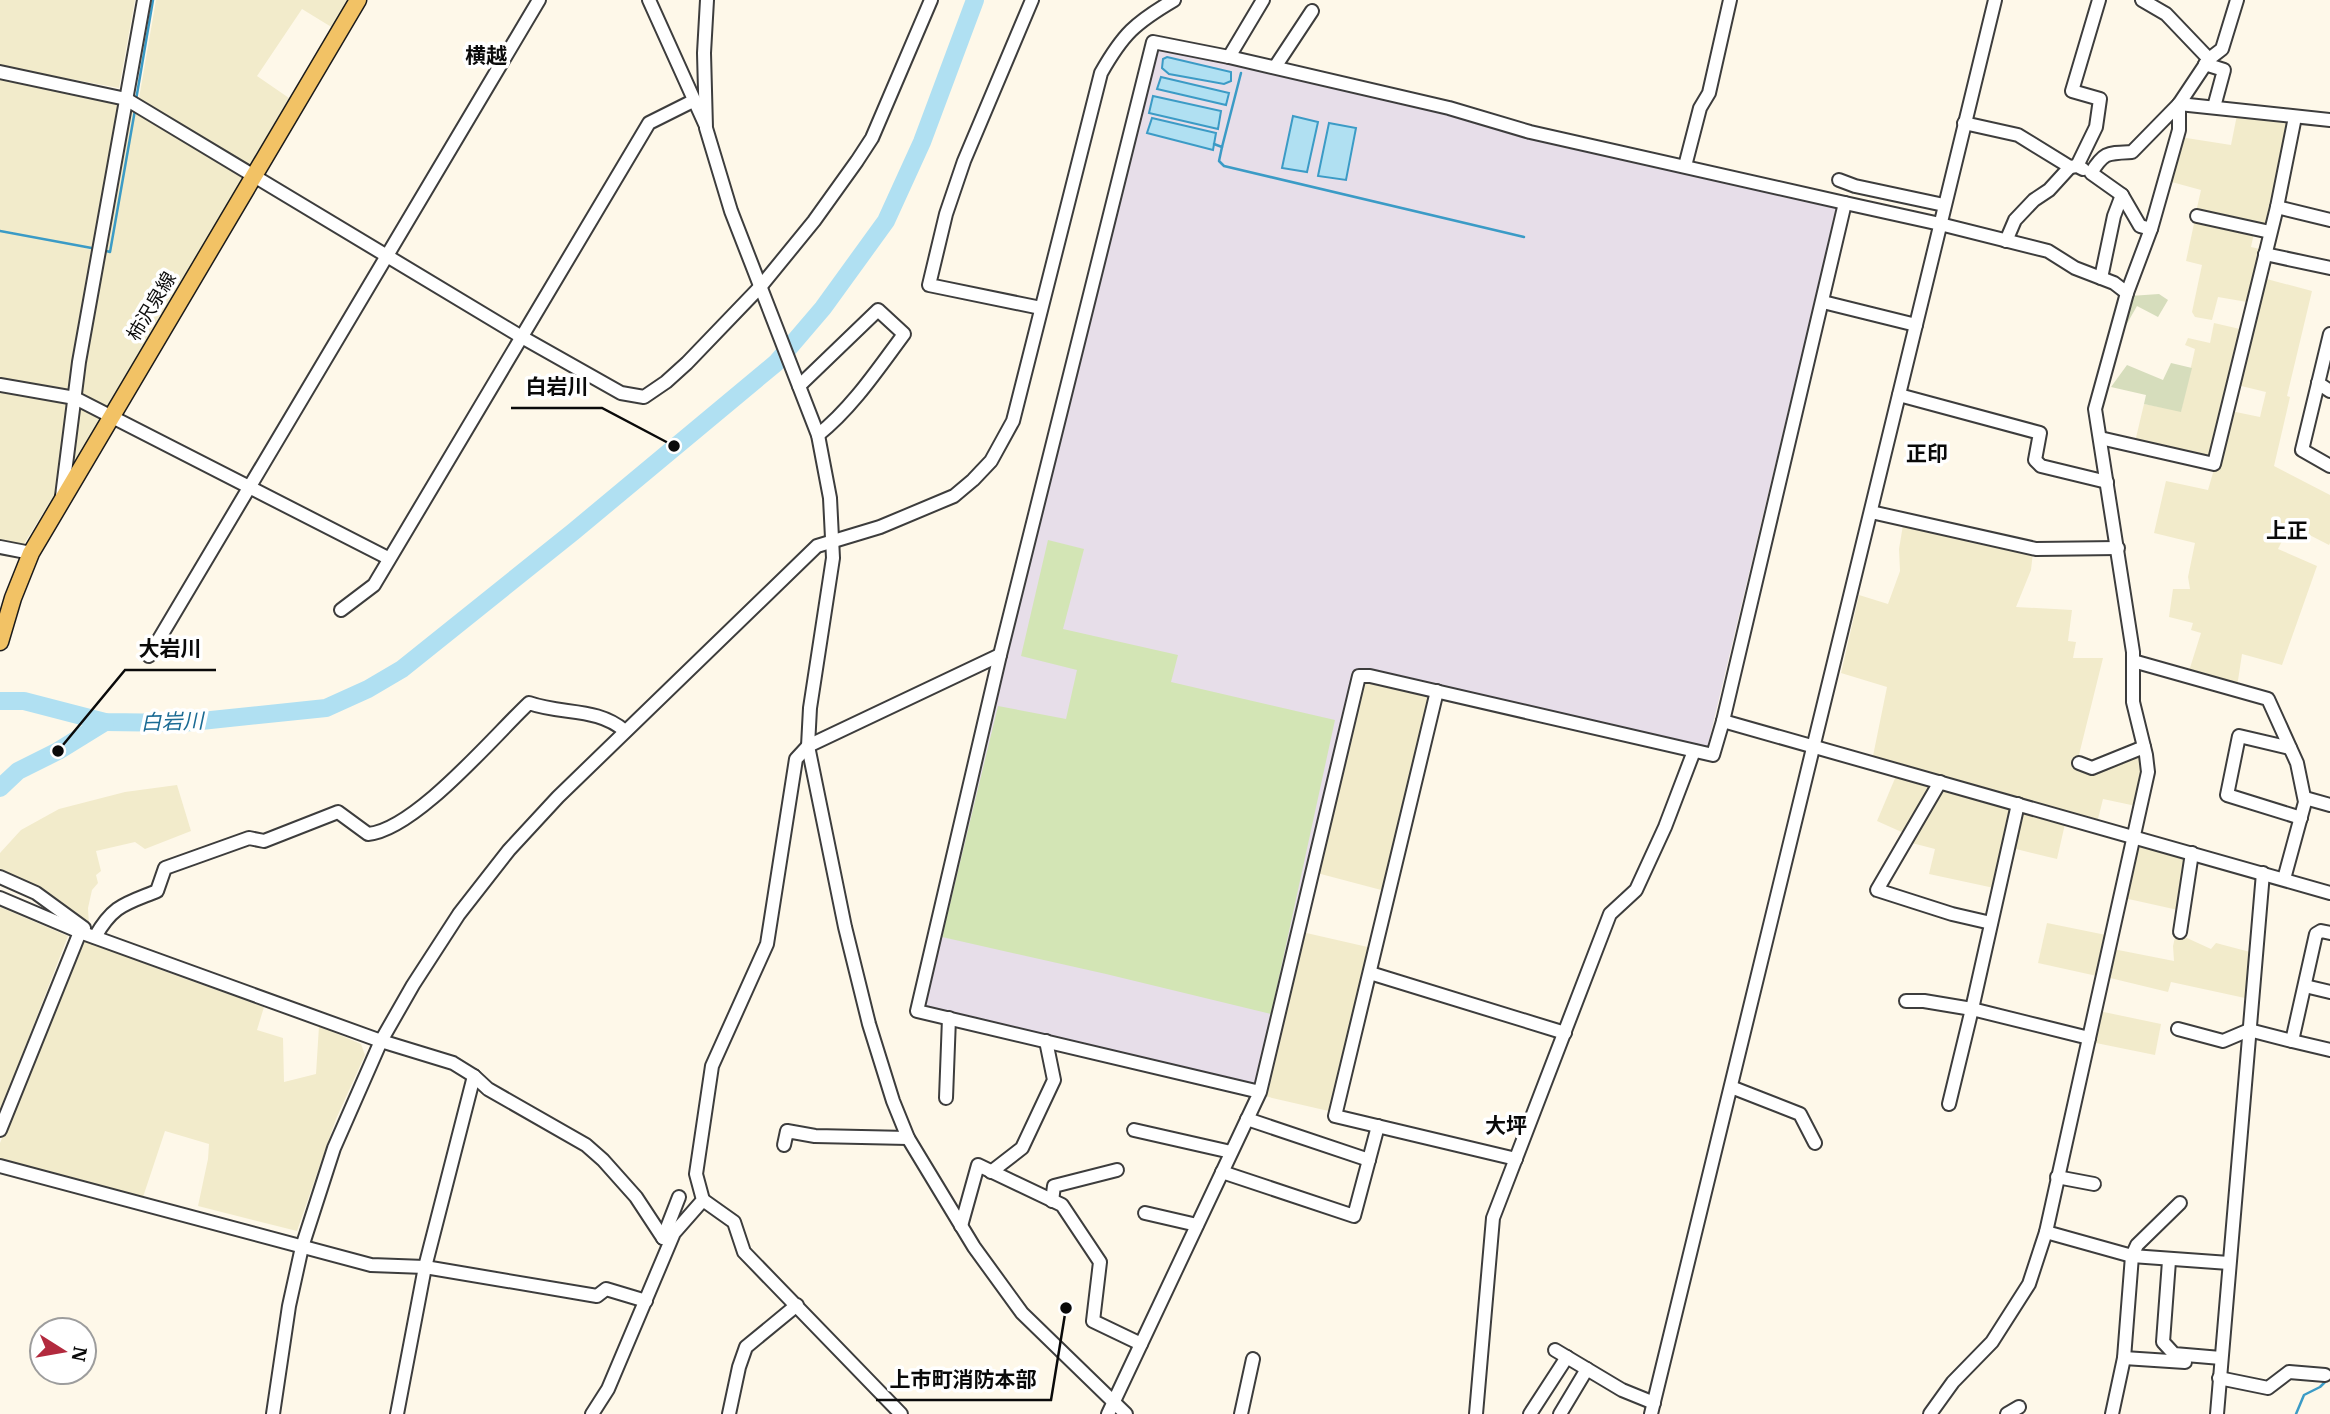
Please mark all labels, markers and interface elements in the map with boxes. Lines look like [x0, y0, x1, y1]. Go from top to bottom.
district label: 横越 [465, 41, 507, 69]
street label: 柿沢泉線 [121, 267, 181, 345]
callout: 白岩川 [511, 366, 602, 408]
text: 白岩川 [526, 372, 589, 400]
district label: 正印 [1906, 439, 1948, 467]
district label: 上正 [2266, 516, 2308, 544]
callout: 大岩川 [125, 628, 216, 670]
text: 大岩川 [139, 634, 202, 662]
water label: 白岩川 [140, 706, 206, 736]
district label: 大坪 [1485, 1111, 1527, 1139]
north arrow [28, 1316, 98, 1386]
text: N [66, 1345, 93, 1364]
callout: 上市町消防本部 [876, 1358, 1051, 1400]
text: 上市町消防本部 [890, 1365, 1037, 1393]

